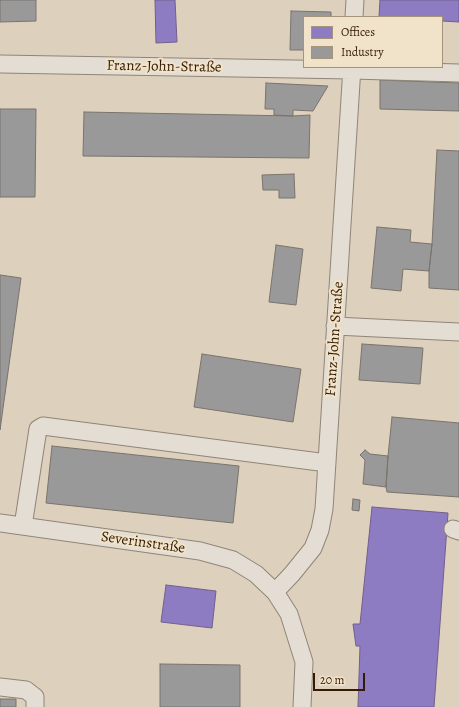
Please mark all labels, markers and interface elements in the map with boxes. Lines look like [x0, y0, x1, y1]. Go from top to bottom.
legend [303, 16, 443, 68]
text: Offices [341, 24, 375, 40]
text: Industry [341, 44, 384, 60]
street label: Franz-John-Straße [106, 57, 222, 77]
street label: Franz-John-Straße [322, 281, 348, 397]
street label: Severinstraße [100, 528, 186, 558]
scale bar [315, 665, 367, 691]
text: 20 m [320, 672, 344, 688]

